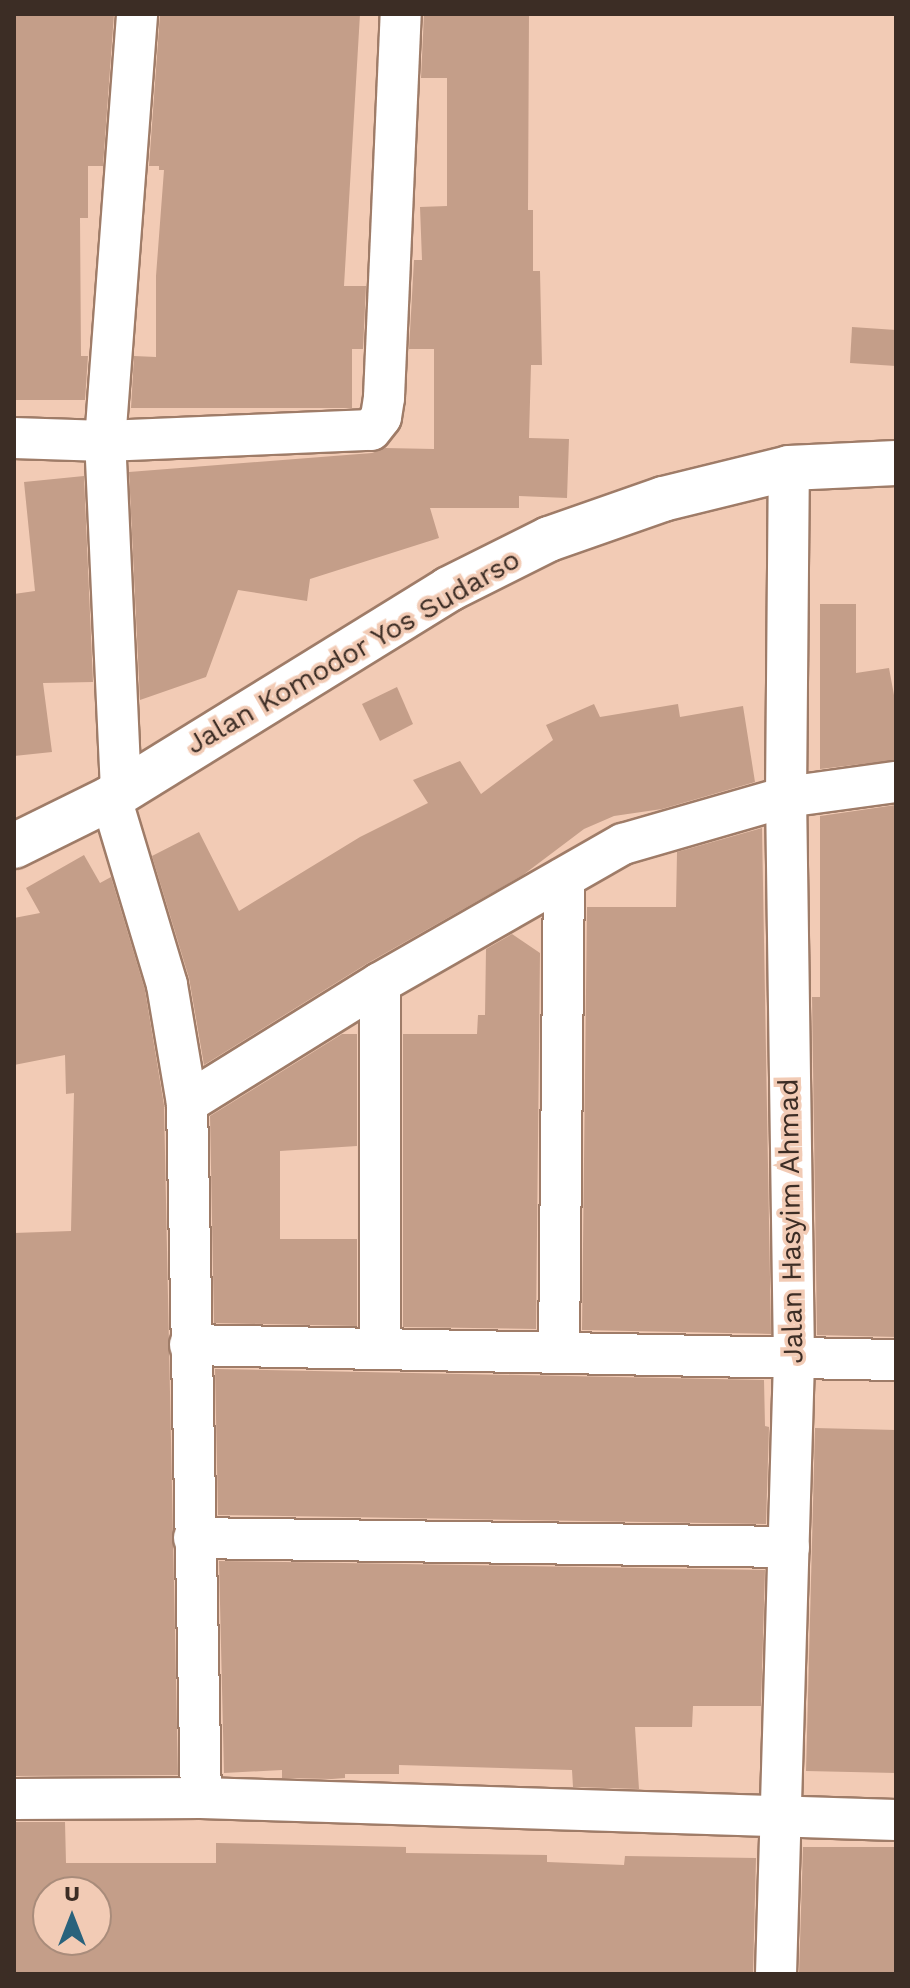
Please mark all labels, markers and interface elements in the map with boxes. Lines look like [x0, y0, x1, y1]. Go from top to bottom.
street label: Jalan Komodor Yos Sudarso [180, 542, 526, 762]
street label: Jalan Hasyim Ahmad [772, 1077, 810, 1365]
north arrow [32, 1876, 112, 1956]
text: U [64, 1881, 80, 1906]

